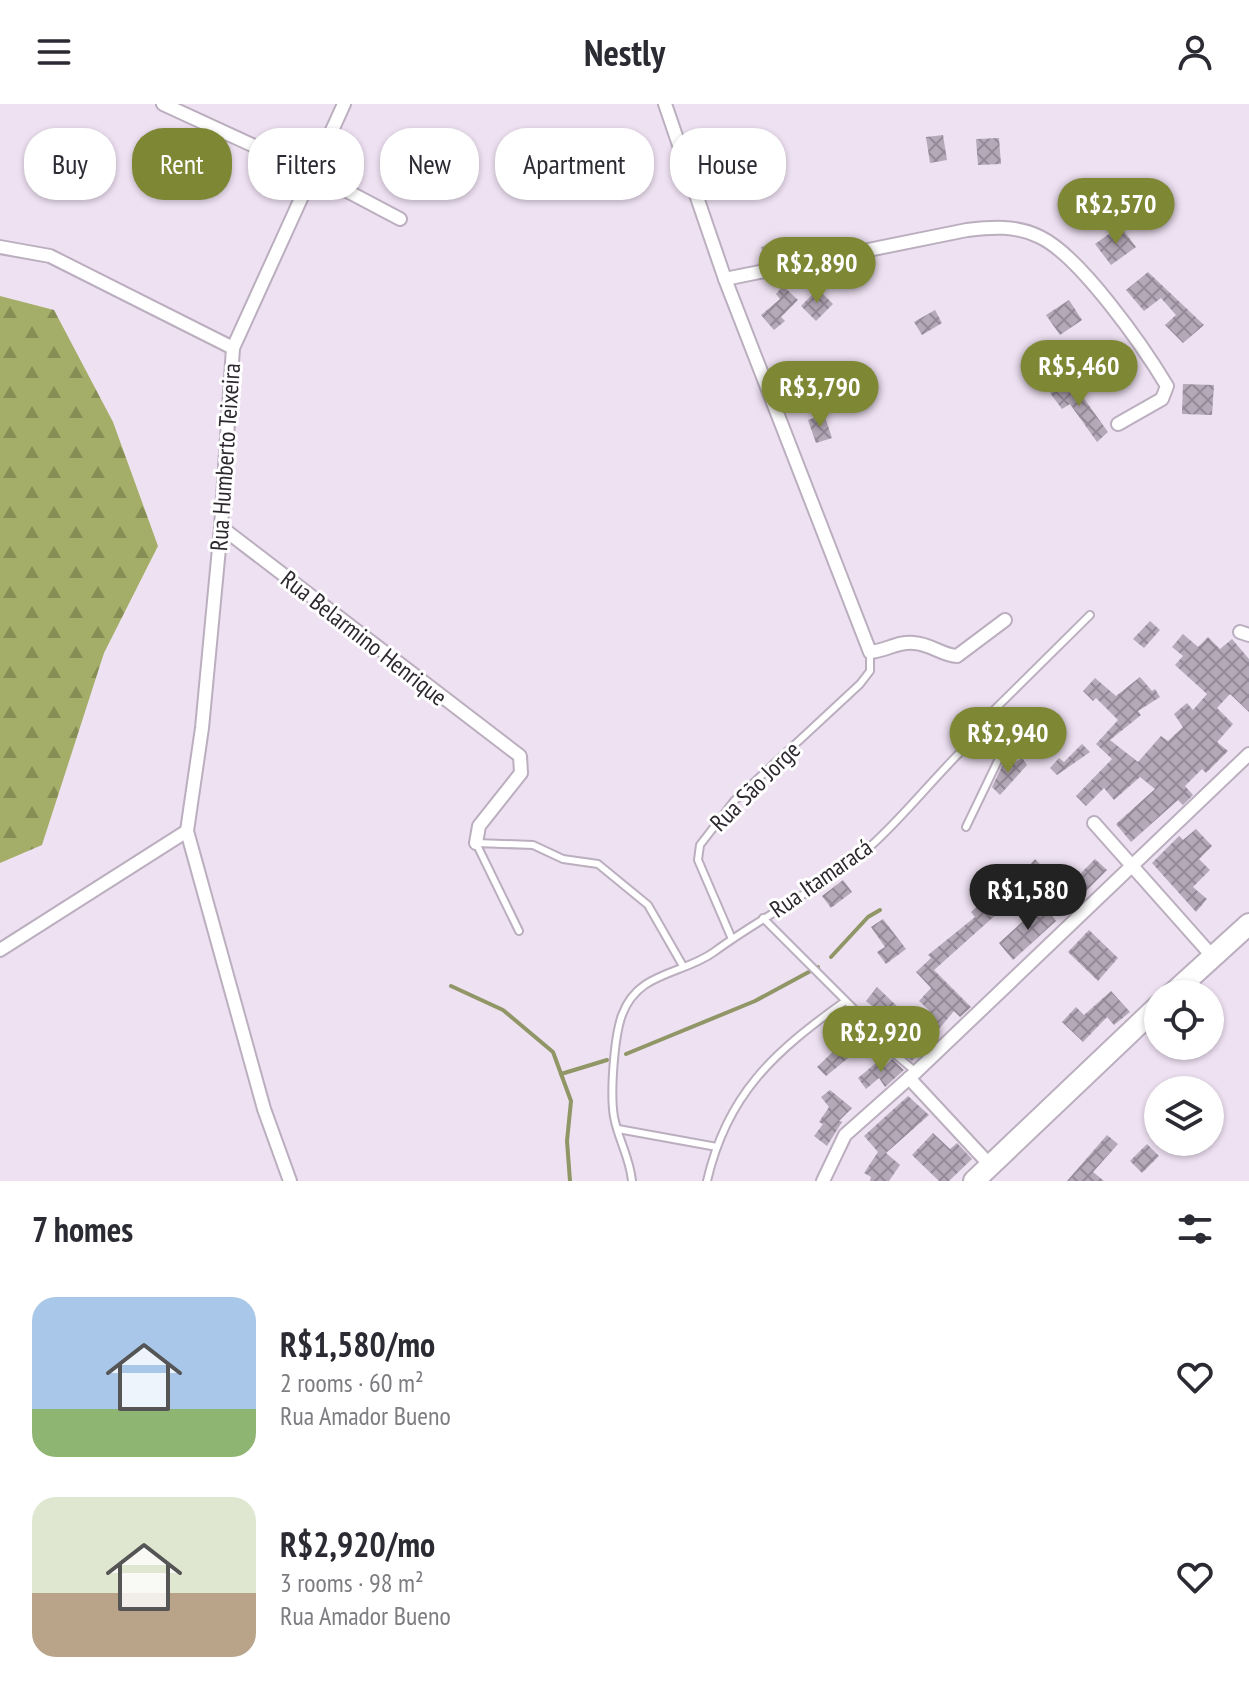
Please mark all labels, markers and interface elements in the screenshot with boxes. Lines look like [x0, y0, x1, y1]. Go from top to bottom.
text: Nestly [584, 29, 665, 76]
icon: menu [32, 30, 76, 74]
icon: person [1173, 30, 1217, 74]
chip: Buy [24, 128, 116, 200]
chip: Rent [132, 128, 232, 200]
chip: Filters [248, 128, 364, 200]
chip: New [380, 128, 479, 200]
chip: Apartment [495, 128, 654, 200]
chip: House [670, 128, 786, 200]
pin: R$2,570 [1042, 178, 1190, 246]
text: R$2,570 [1076, 187, 1156, 220]
pin: R$2,890 [743, 237, 891, 305]
text: R$2,890 [777, 246, 857, 279]
pin: R$5,460 [1005, 340, 1153, 408]
text: R$5,460 [1039, 349, 1119, 382]
pin: R$3,790 [746, 361, 894, 429]
street label: Rua Humberto Teixeira [203, 362, 247, 552]
text: R$3,790 [780, 370, 860, 403]
street label: Rua Belarmino Henrique [275, 564, 453, 712]
pin: R$2,940 [934, 707, 1082, 775]
text: R$2,940 [968, 716, 1048, 749]
street label: Rua São Jorge [703, 734, 807, 838]
street label: Rua Itamaracá [764, 831, 878, 925]
pin: R$1,580 [954, 864, 1102, 932]
text: R$1,580 [988, 873, 1068, 906]
map controls [1144, 980, 1224, 1156]
button: locate [1144, 980, 1224, 1060]
pin: R$2,920 [807, 1006, 955, 1074]
text: R$2,920 [841, 1015, 921, 1048]
button: layers [1144, 1076, 1224, 1156]
text: 7 homes [32, 1207, 133, 1251]
icon: filters [1173, 1207, 1217, 1251]
text: R$1,580/mo [280, 1322, 435, 1366]
icon: home [96, 1329, 192, 1425]
icon: heart [1173, 1355, 1217, 1399]
text: 2 rooms · 60 m² [280, 1366, 424, 1399]
text: Rua Amador Bueno [280, 1399, 451, 1432]
text: R$2,920/mo [280, 1522, 435, 1566]
icon: home [96, 1529, 192, 1625]
icon: heart [1173, 1555, 1217, 1599]
text: 3 rooms · 98 m² [280, 1566, 424, 1599]
text: Rua Amador Bueno [280, 1599, 451, 1632]

